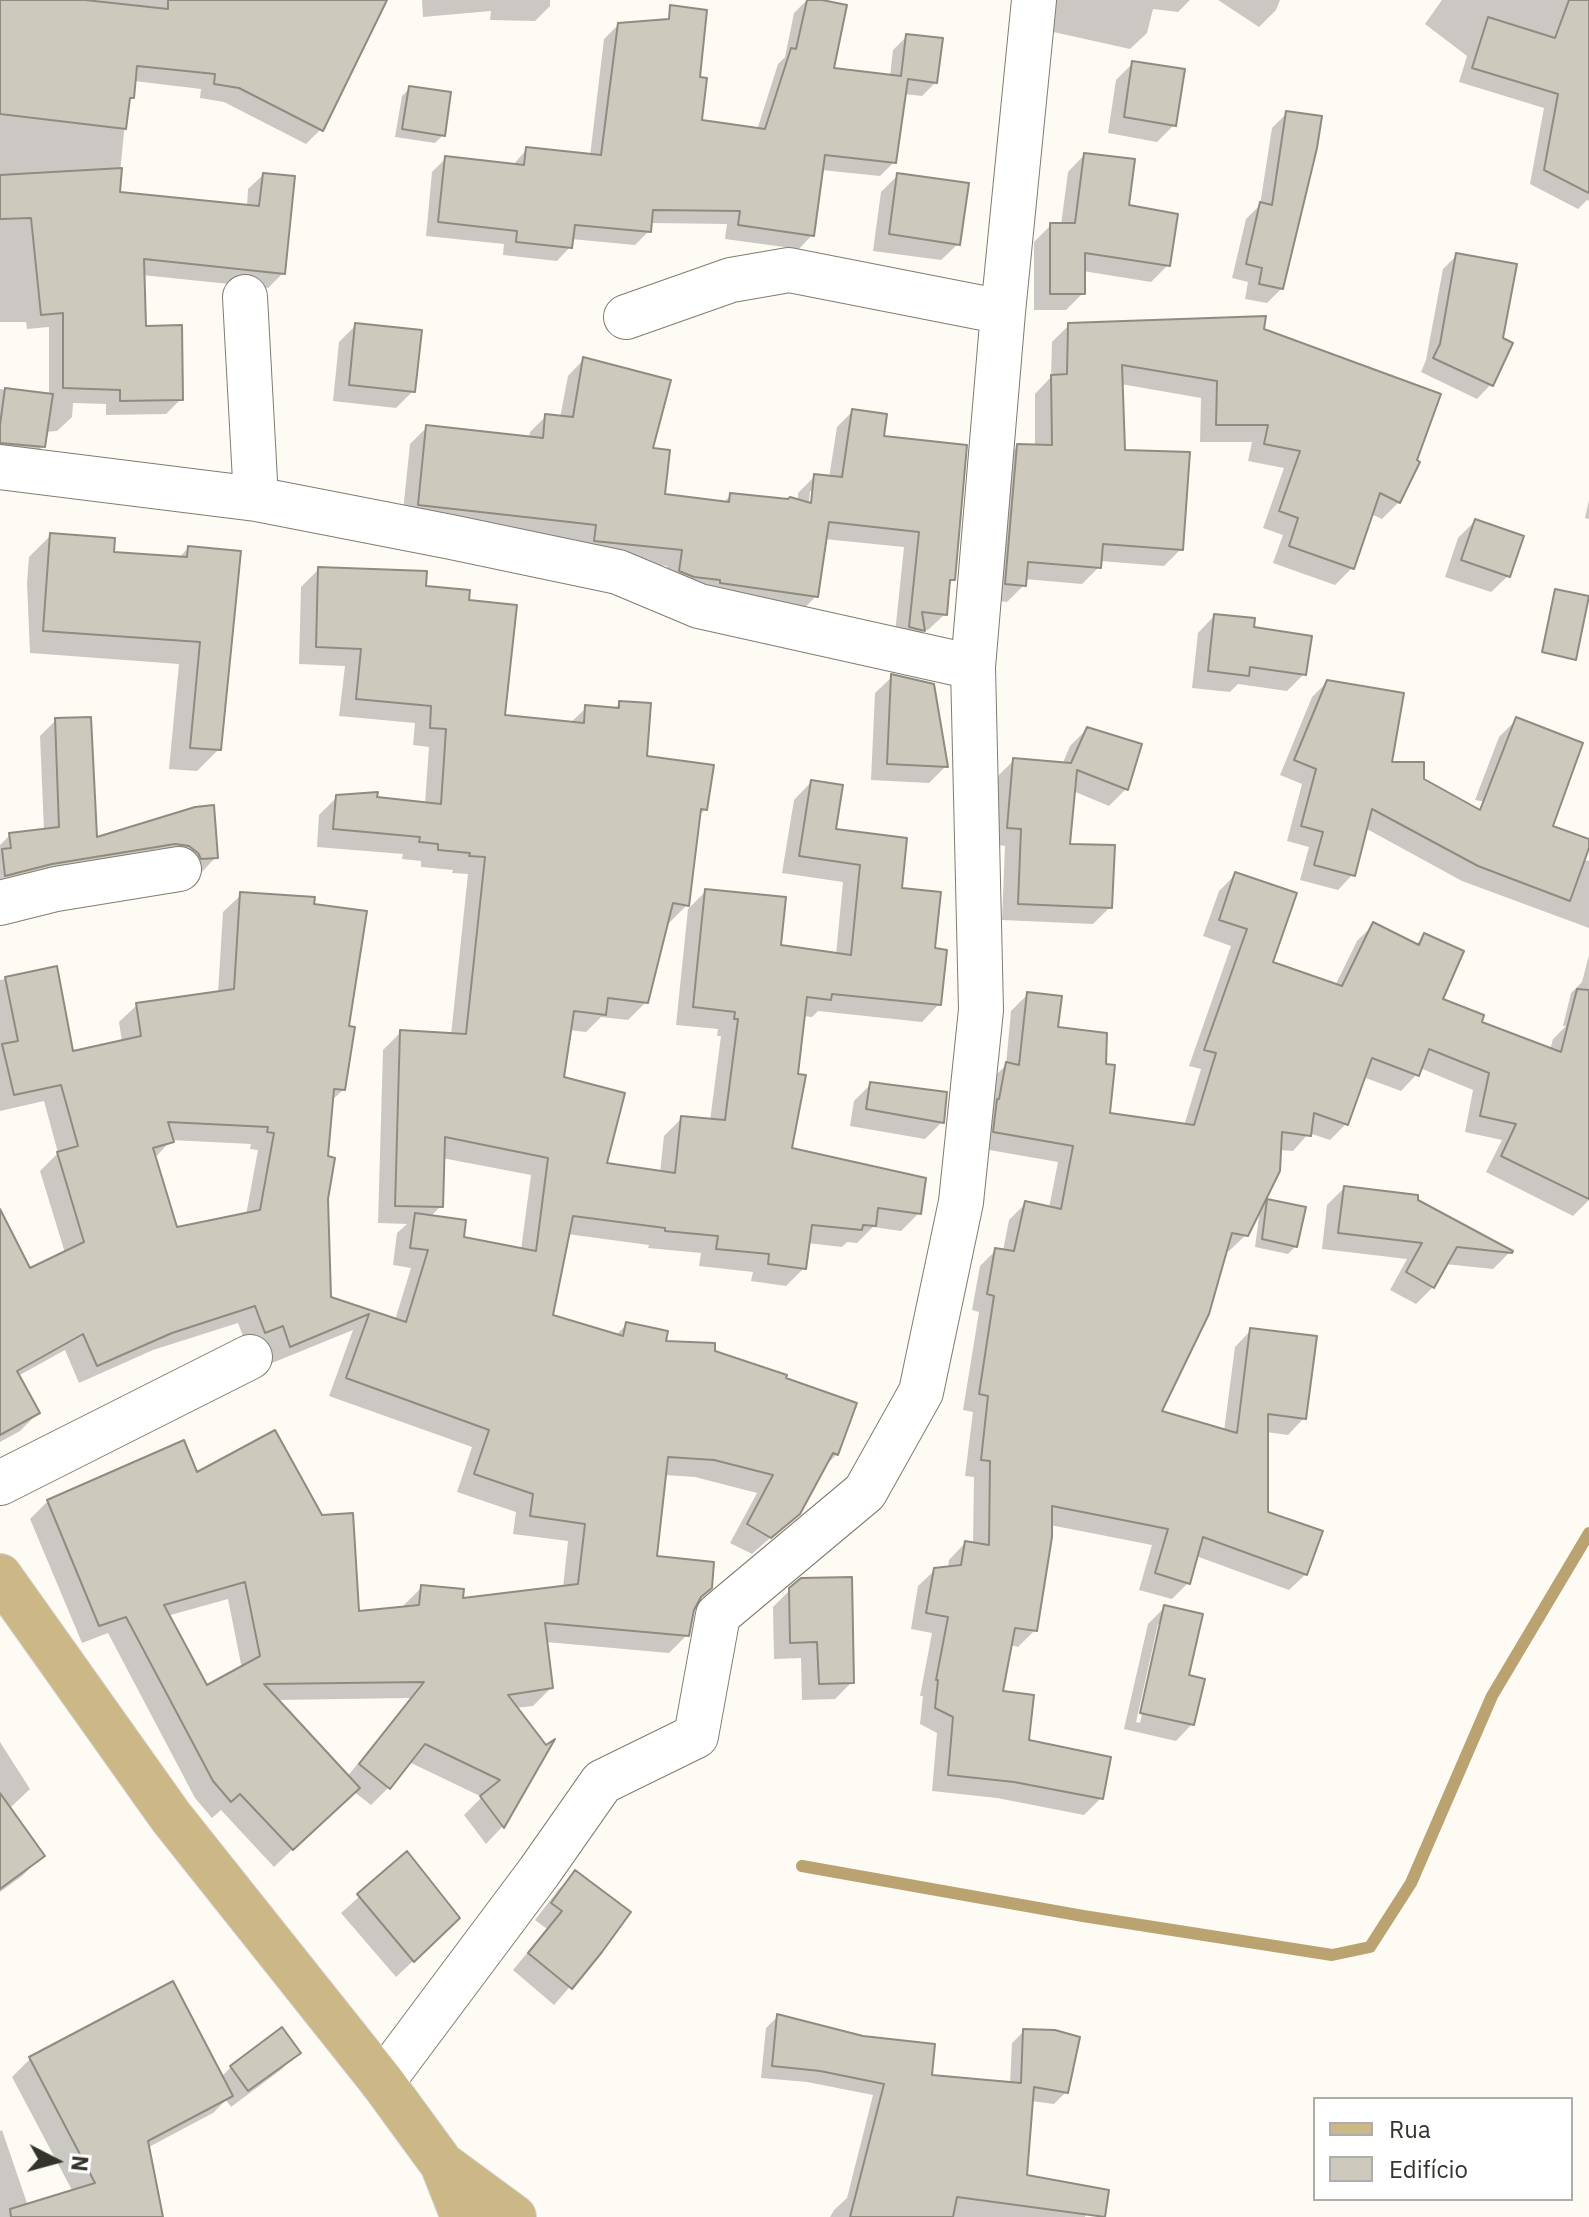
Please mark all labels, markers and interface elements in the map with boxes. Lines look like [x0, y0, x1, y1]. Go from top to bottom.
legend [1313, 2097, 1573, 2201]
text: Rua [1389, 2113, 1431, 2145]
north arrow [16, 2121, 96, 2201]
text: Edifício [1389, 2153, 1468, 2185]
text: N [65, 2154, 96, 2173]

